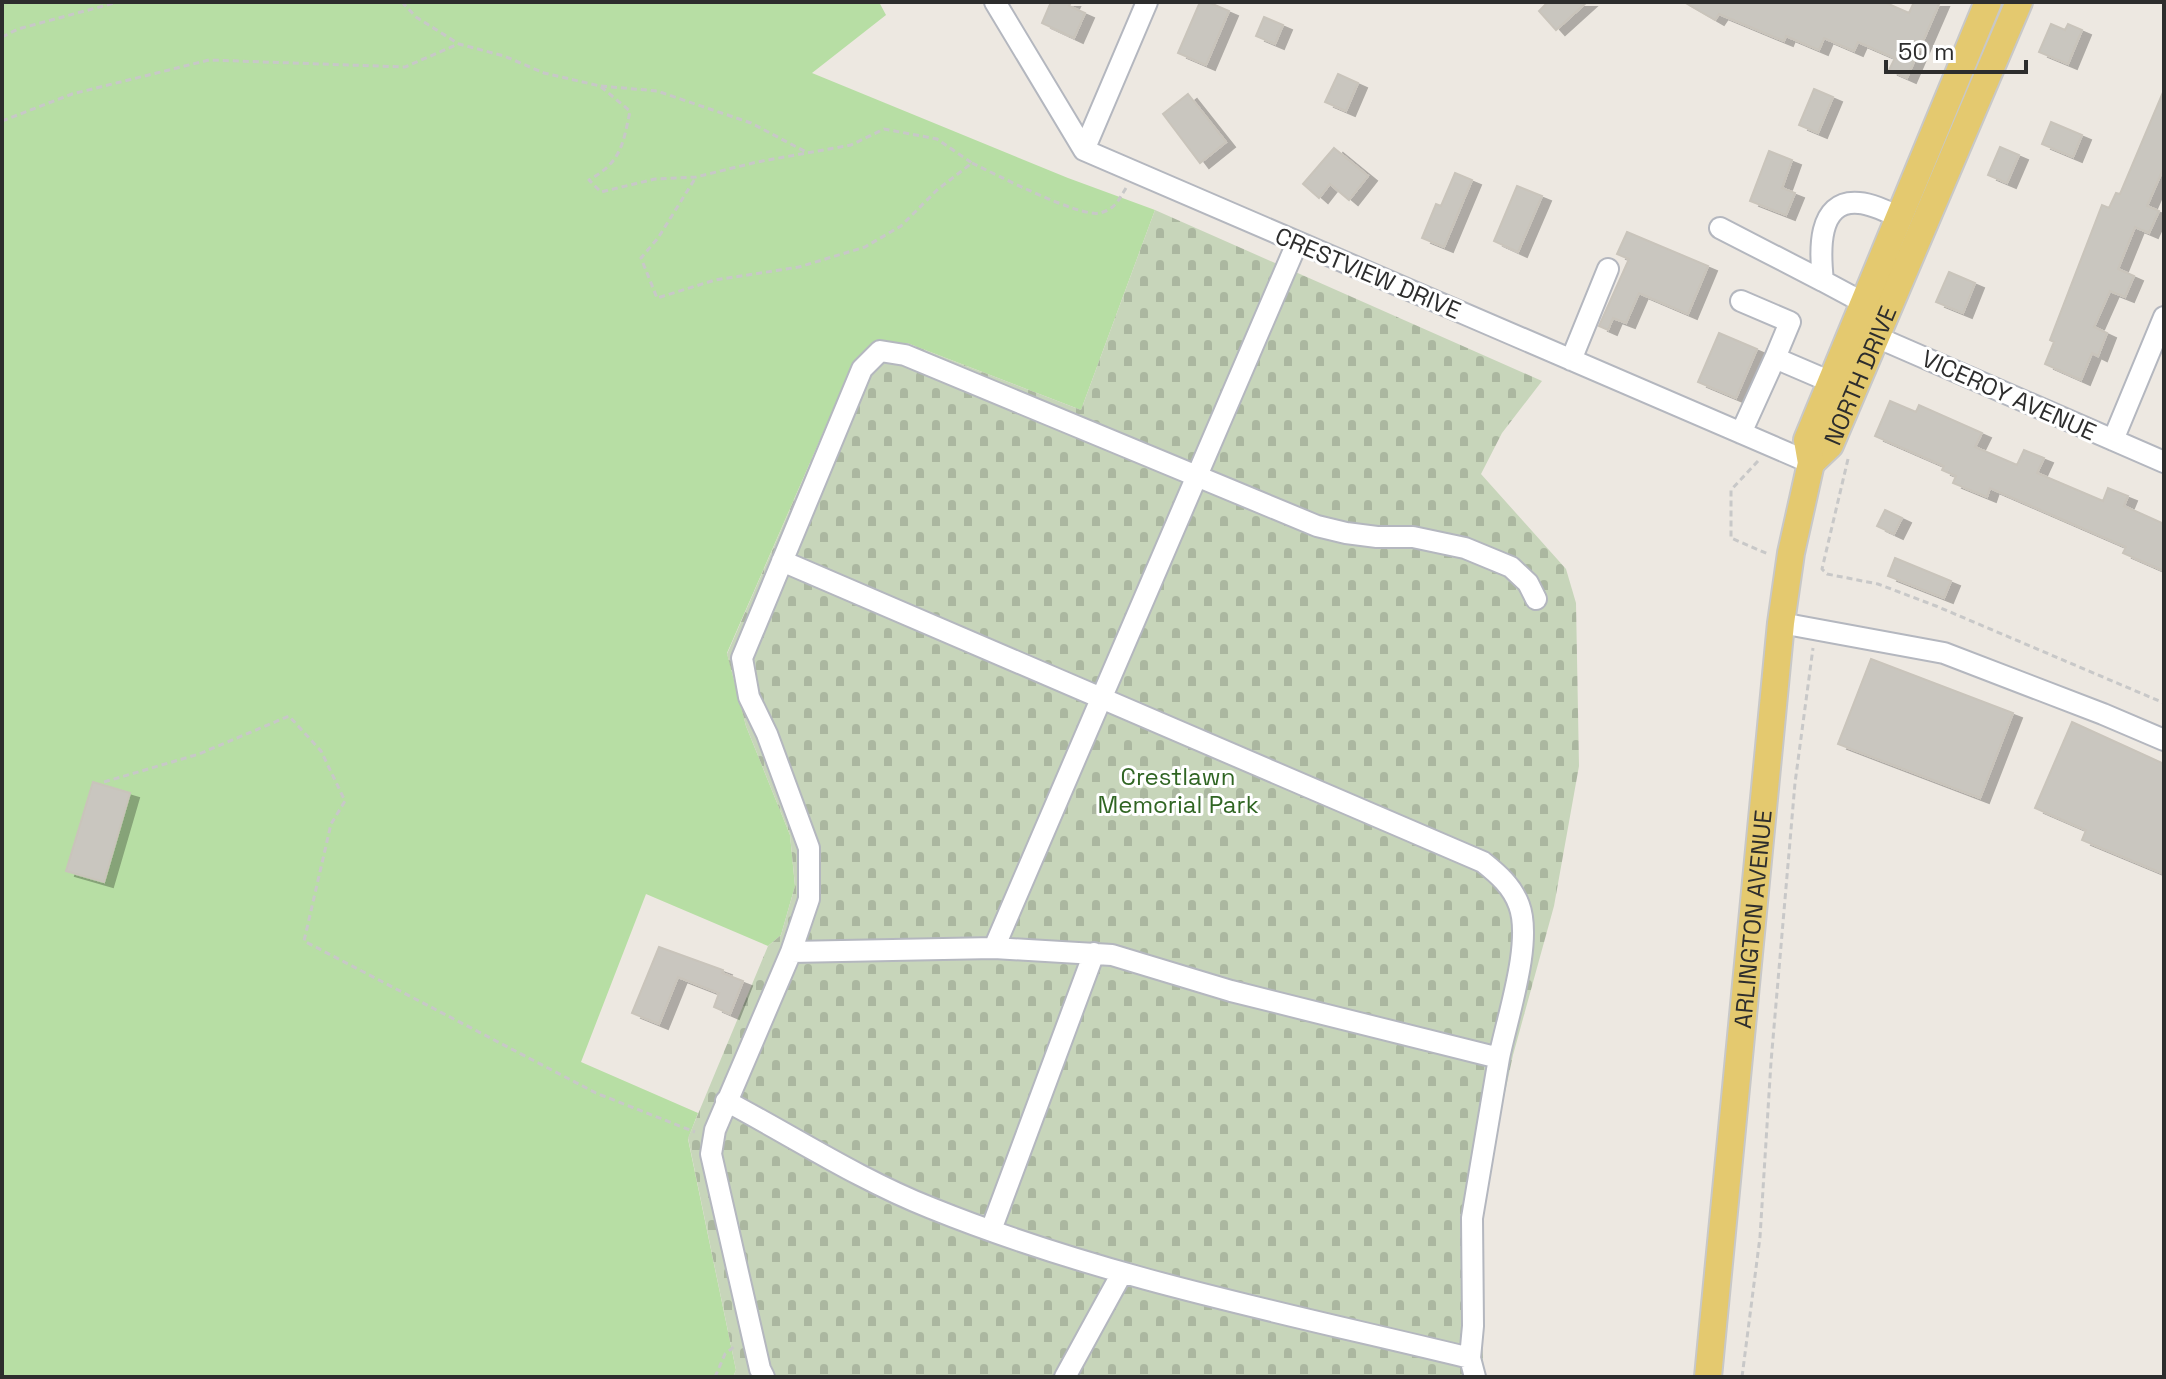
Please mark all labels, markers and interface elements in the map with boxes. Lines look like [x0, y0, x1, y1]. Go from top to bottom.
scale bar [1886, 24, 2026, 74]
text: 50 m [1898, 36, 1955, 67]
street label: CRESTVIEW DRIVE [1271, 220, 1465, 326]
street label: NORTH DRIVE [1816, 301, 1903, 450]
street label: VICEROY AVENUE [1917, 343, 2101, 447]
park label: Crestlawn Memorial Park [1097, 761, 1259, 820]
street label: ARLINGTON AVENUE [1726, 808, 1778, 1030]

